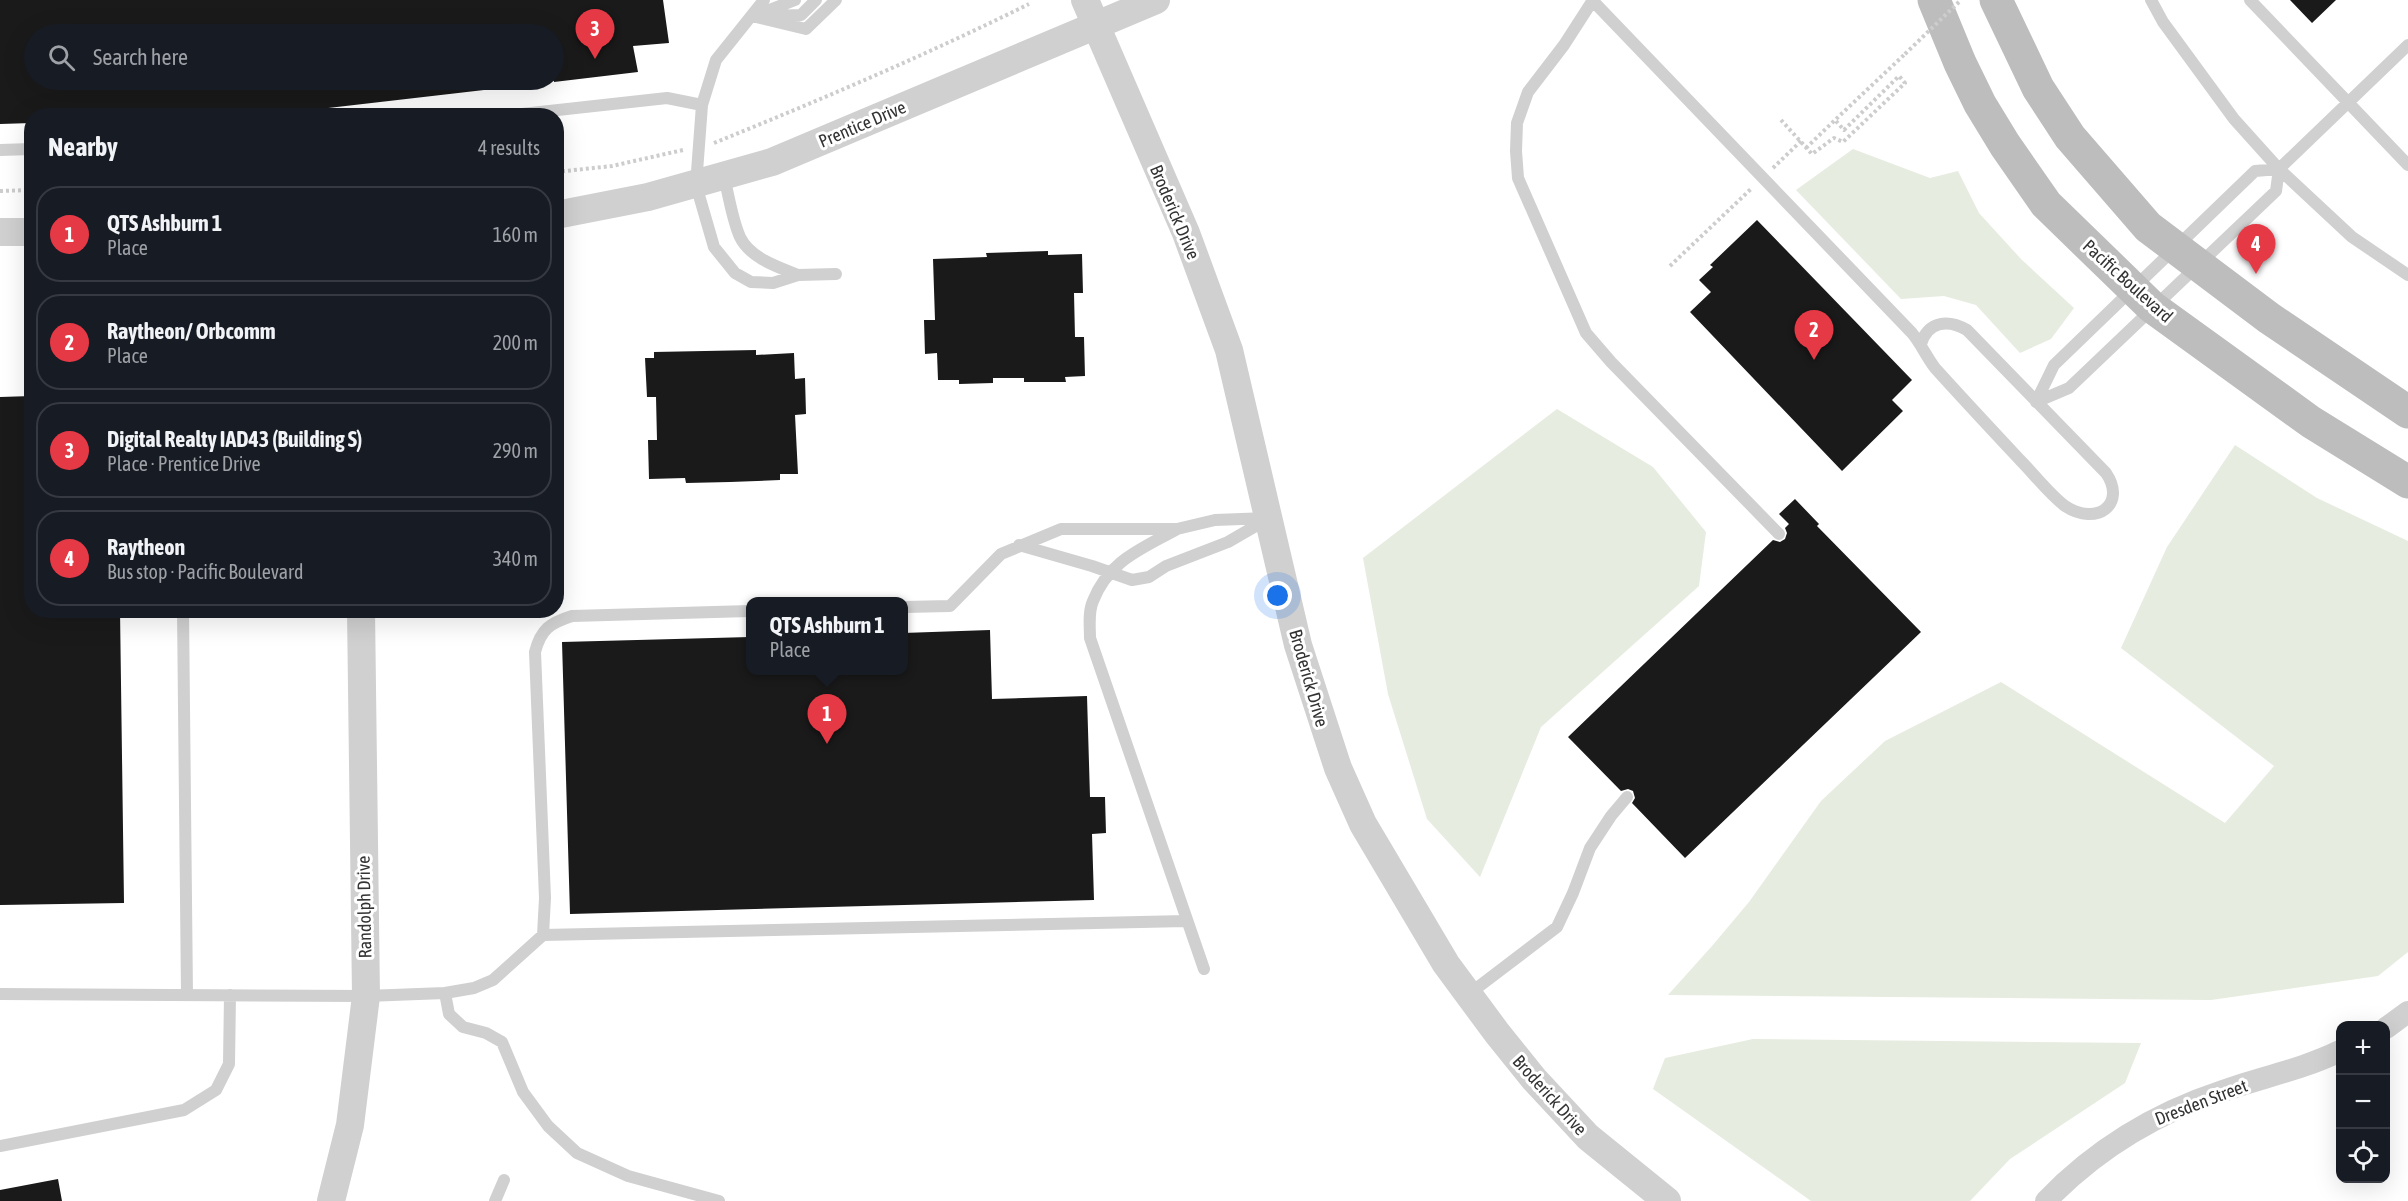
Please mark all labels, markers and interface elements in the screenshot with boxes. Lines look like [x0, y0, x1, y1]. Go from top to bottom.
pin: 3 [576, 10, 614, 59]
search box [24, 24, 564, 90]
icon: search [45, 41, 78, 74]
text: Search here [93, 44, 188, 70]
street label: Prentice Drive [815, 96, 909, 152]
text: Nearby [48, 132, 118, 162]
text: 4 results [478, 136, 540, 159]
street label: Broderick Drive [1146, 162, 1204, 262]
text: QTS Ashburn 1 [107, 210, 222, 236]
text: 1 [65, 223, 74, 246]
text: 160 m [493, 223, 538, 246]
pin: 4 [2236, 224, 2276, 274]
street label: Pacific Boulevard [2079, 235, 2177, 327]
text: Place [107, 236, 148, 259]
pin: 2 [1794, 310, 1834, 360]
text: Raytheon/ Orbcomm [107, 318, 276, 344]
text: 2 [65, 331, 74, 354]
text: 200 m [493, 331, 538, 354]
text: Place [107, 344, 148, 367]
text: Digital Realty IAD43 (Building S) [107, 426, 362, 452]
text: 3 [65, 439, 74, 462]
text: 290 m [493, 439, 538, 462]
text: Place · Prentice Drive [107, 452, 261, 475]
text: Raytheon [107, 534, 185, 560]
text: 4 [65, 547, 74, 570]
text: 340 m [493, 547, 538, 570]
text: Bus stop · Pacific Boulevard [107, 560, 303, 583]
your location [1263, 581, 1292, 610]
popup [746, 597, 908, 675]
text: QTS Ashburn 1 [769, 612, 885, 638]
street label: Broderick Drive [1285, 627, 1333, 729]
text: Place [769, 638, 810, 661]
pin: 1 [808, 694, 846, 744]
street label: Randolph Drive [353, 856, 375, 958]
map controls [2336, 1021, 2390, 1183]
button: + [2336, 1021, 2390, 1075]
street label: Broderick Drive [1509, 1051, 1591, 1139]
street label: Dresden Street [2152, 1075, 2250, 1129]
button: − [2336, 1075, 2390, 1129]
button: locate [2336, 1129, 2390, 1183]

